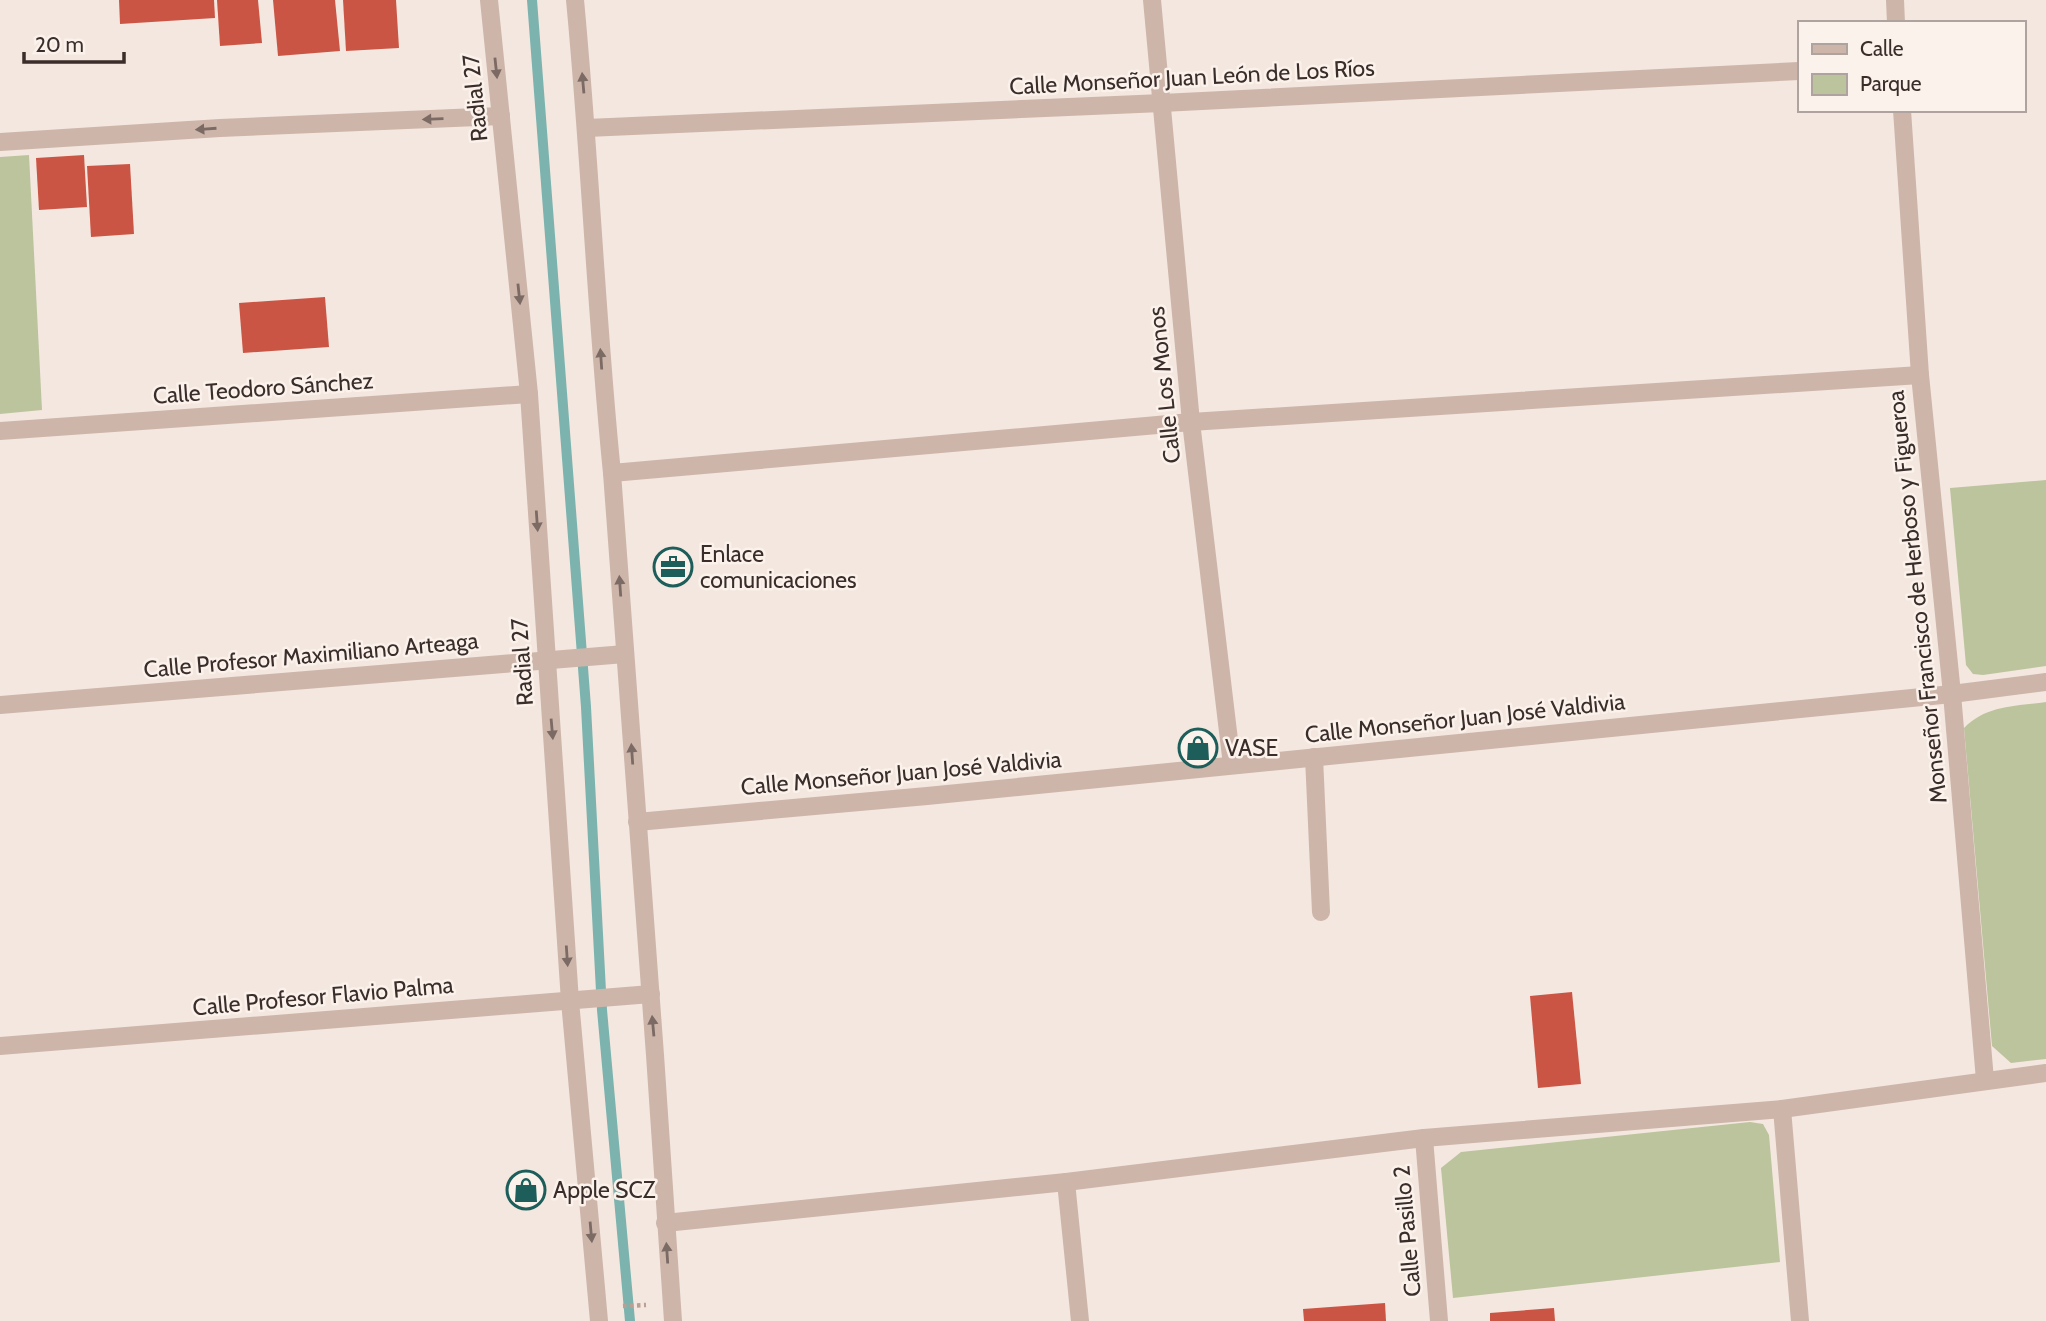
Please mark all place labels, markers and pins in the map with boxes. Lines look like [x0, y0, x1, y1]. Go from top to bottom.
place label: Enlace comunicaciones [700, 540, 857, 594]
office icon: Enlace comunicaciones [652, 546, 694, 588]
shop icon: VASE [1177, 727, 1219, 769]
place label: VASE [1225, 734, 1278, 762]
shop icon: Apple SCZ [505, 1169, 547, 1211]
place label: Apple SCZ [553, 1176, 656, 1204]

